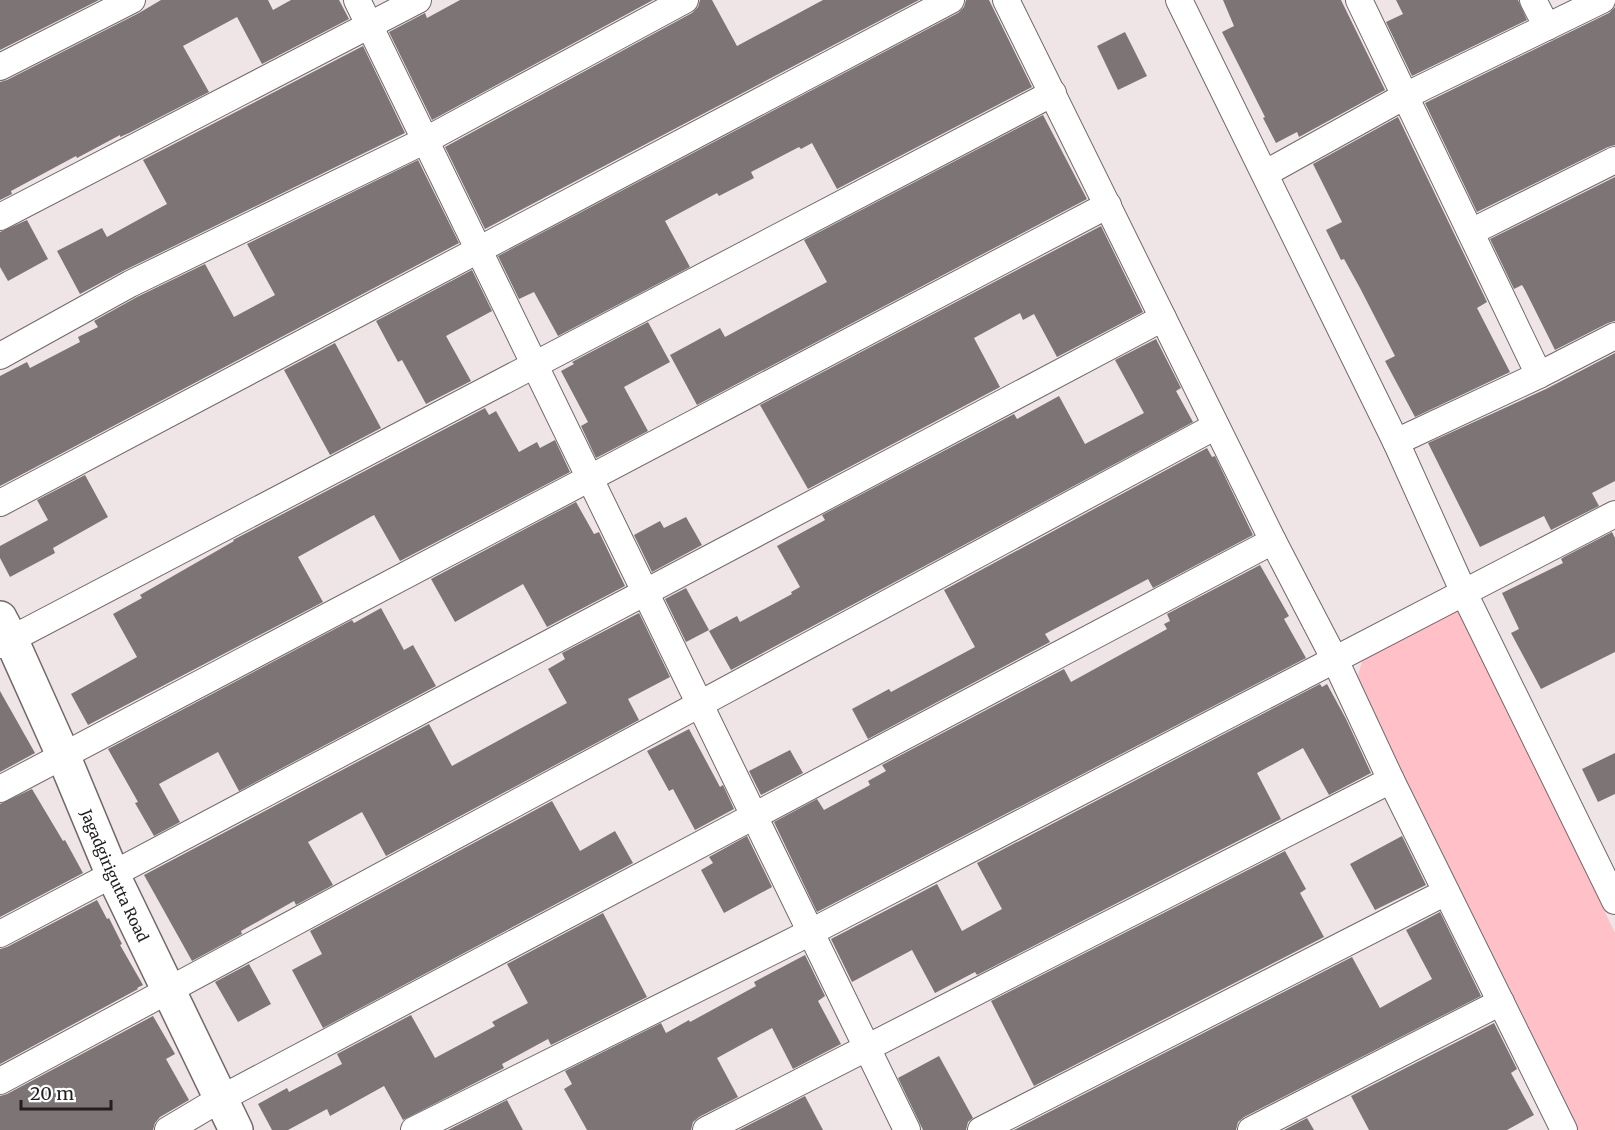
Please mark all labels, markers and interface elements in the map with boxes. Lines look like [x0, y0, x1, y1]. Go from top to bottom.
street label: Jagadgirigutta Road [77, 805, 153, 945]
scale bar [21, 1073, 111, 1111]
text: 20 m [30, 1082, 74, 1105]

